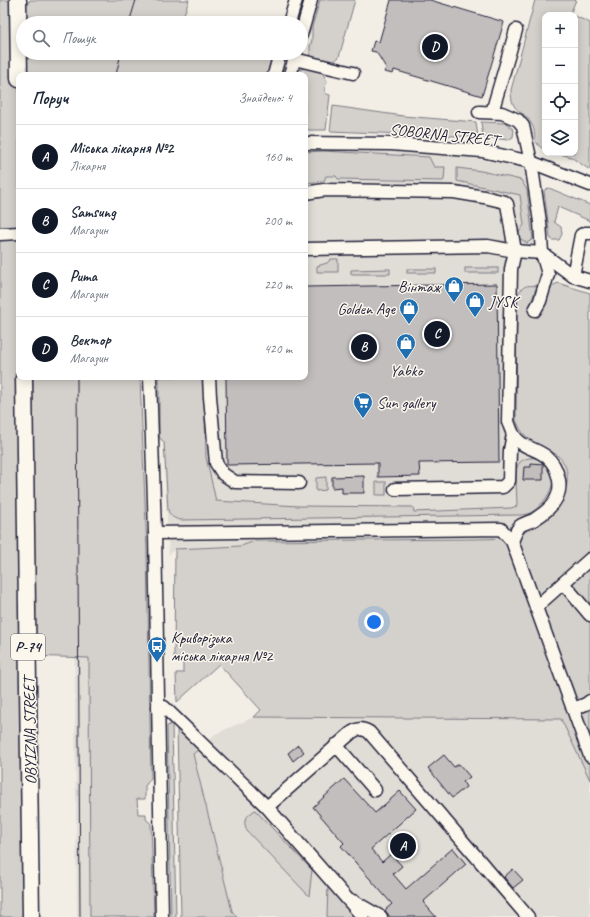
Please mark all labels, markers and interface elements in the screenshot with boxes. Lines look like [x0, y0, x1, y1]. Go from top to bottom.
map controls [542, 12, 578, 156]
button: + [542, 12, 578, 48]
search box [16, 16, 308, 60]
icon: search [30, 27, 52, 49]
text: Пошук [62, 29, 95, 48]
pin: D [422, 32, 448, 62]
button: − [542, 48, 578, 84]
button: locate [542, 84, 578, 120]
text: Поруч [32, 88, 68, 109]
text: Знайдено: 4 [238, 90, 292, 106]
street label: SOBORNA STREET [389, 119, 503, 151]
button: layers [542, 120, 578, 156]
text: Міська лікарня №2 [70, 139, 173, 158]
text: A [42, 149, 48, 165]
text: 160 m [264, 149, 292, 165]
text: Лікарня [70, 158, 105, 174]
text: Samsung [70, 203, 116, 222]
text: B [42, 213, 48, 229]
text: 200 m [264, 213, 292, 229]
text: Магазин [70, 222, 108, 238]
text: Puma [70, 267, 97, 286]
shop icon: Вінтаж [443, 275, 465, 303]
text: C [42, 277, 48, 293]
text: 220 m [264, 277, 292, 293]
place label: Вінтаж [398, 277, 443, 297]
text: Магазин [70, 286, 108, 302]
shop icon: JYSK [464, 290, 486, 318]
place label: JYSK [488, 292, 520, 312]
shop icon: Golden Age [398, 297, 420, 325]
place label: Golden Age [337, 299, 397, 319]
pin: C [424, 319, 450, 349]
text: Вектор [70, 331, 111, 350]
pin: B [351, 332, 377, 362]
shop icon: Yabko [395, 332, 417, 360]
text: D [41, 341, 49, 357]
text: 420 m [264, 341, 292, 357]
text: Магазин [70, 350, 108, 366]
place label: Yabko [390, 361, 425, 381]
supermarket icon: Sun gallery [352, 391, 374, 419]
place label: Sun gallery [377, 393, 437, 413]
your location [364, 612, 384, 632]
place label: Криворізька міська лікарня №2 [171, 628, 274, 666]
road number: Р-74 [11, 634, 45, 660]
bus stop icon: Криворізька міська лікарня №2 [146, 635, 168, 663]
street label: OBYIZNA STREET [19, 674, 41, 785]
pin: A [390, 831, 416, 861]

